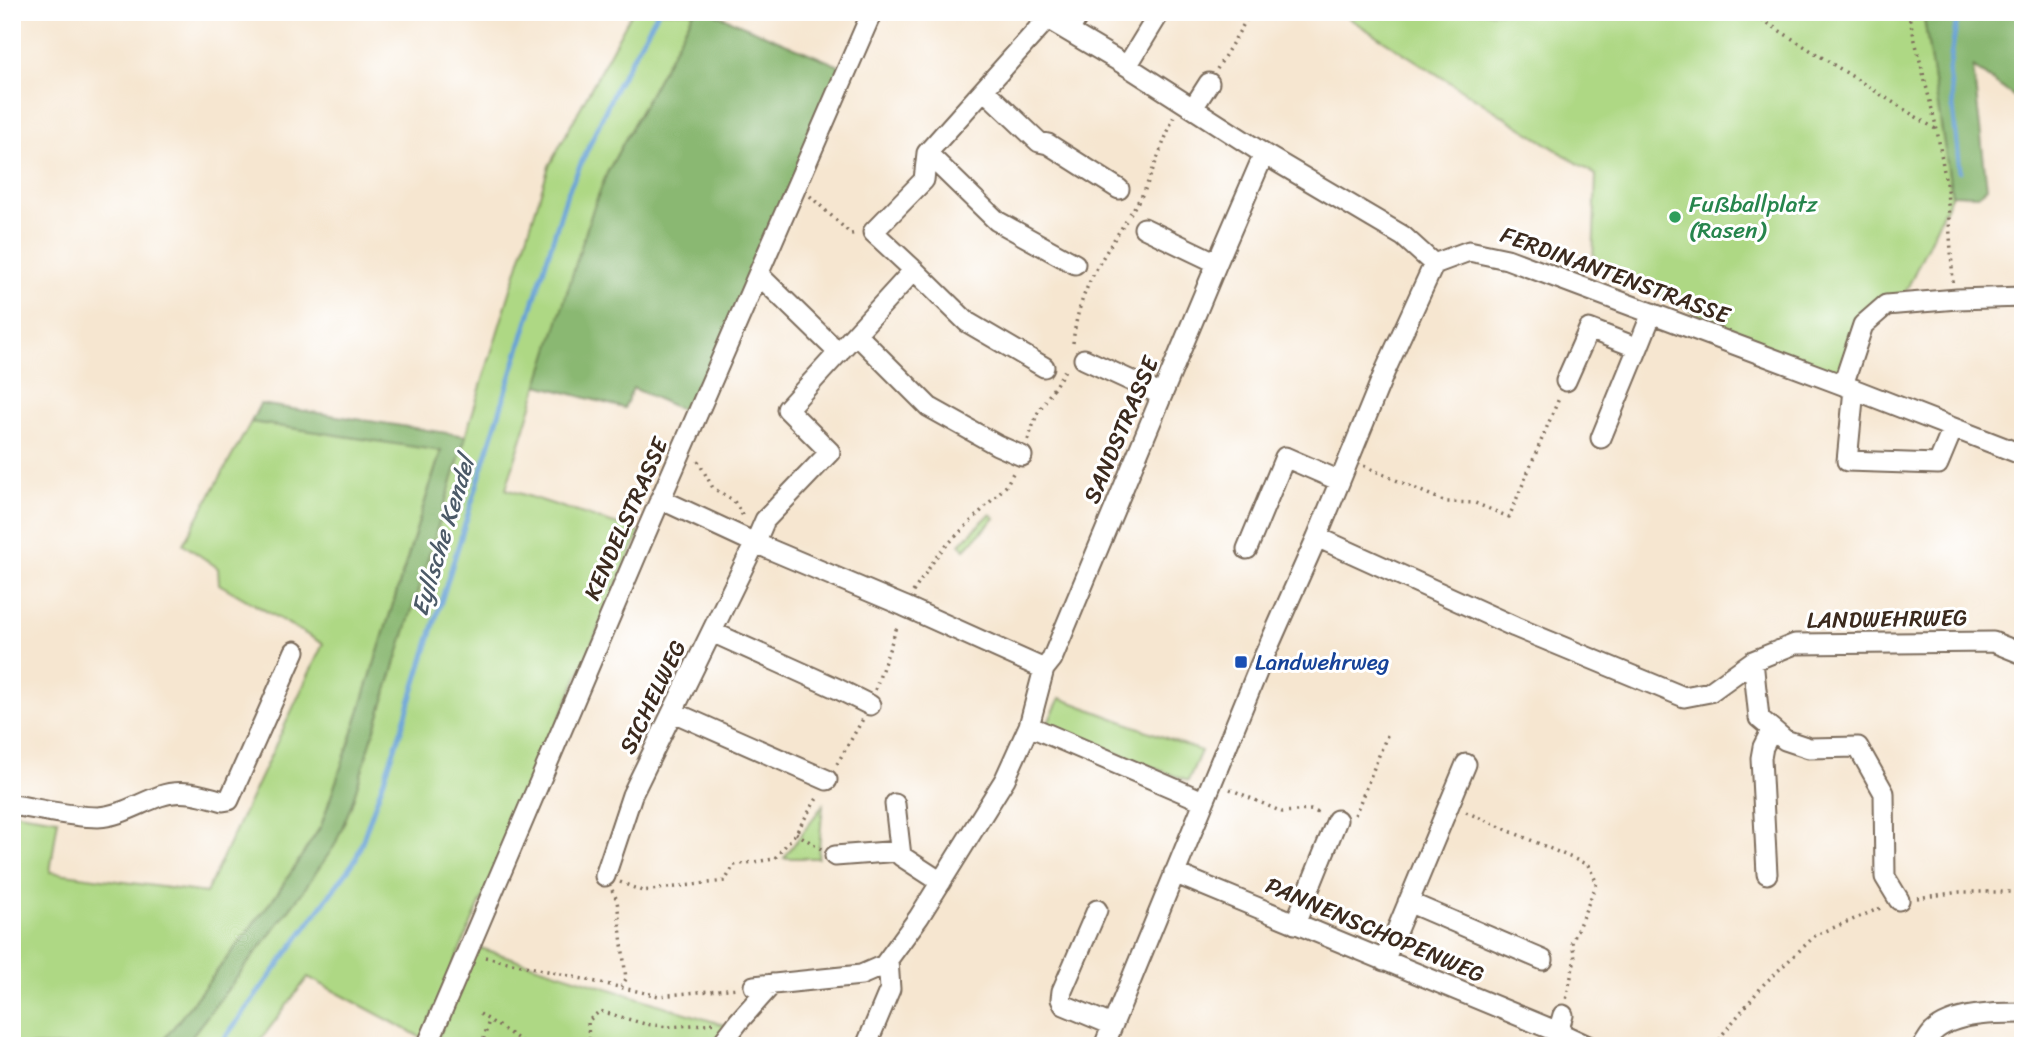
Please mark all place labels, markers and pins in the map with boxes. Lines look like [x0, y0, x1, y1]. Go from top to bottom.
place label: Fußballplatz (Rasen) [1689, 184, 1819, 251]
marker: Fußballplatz (Rasen) [1667, 209, 1683, 225]
place label: Landwehrweg [1255, 642, 1390, 683]
marker: Landwehrweg [1233, 654, 1249, 670]

